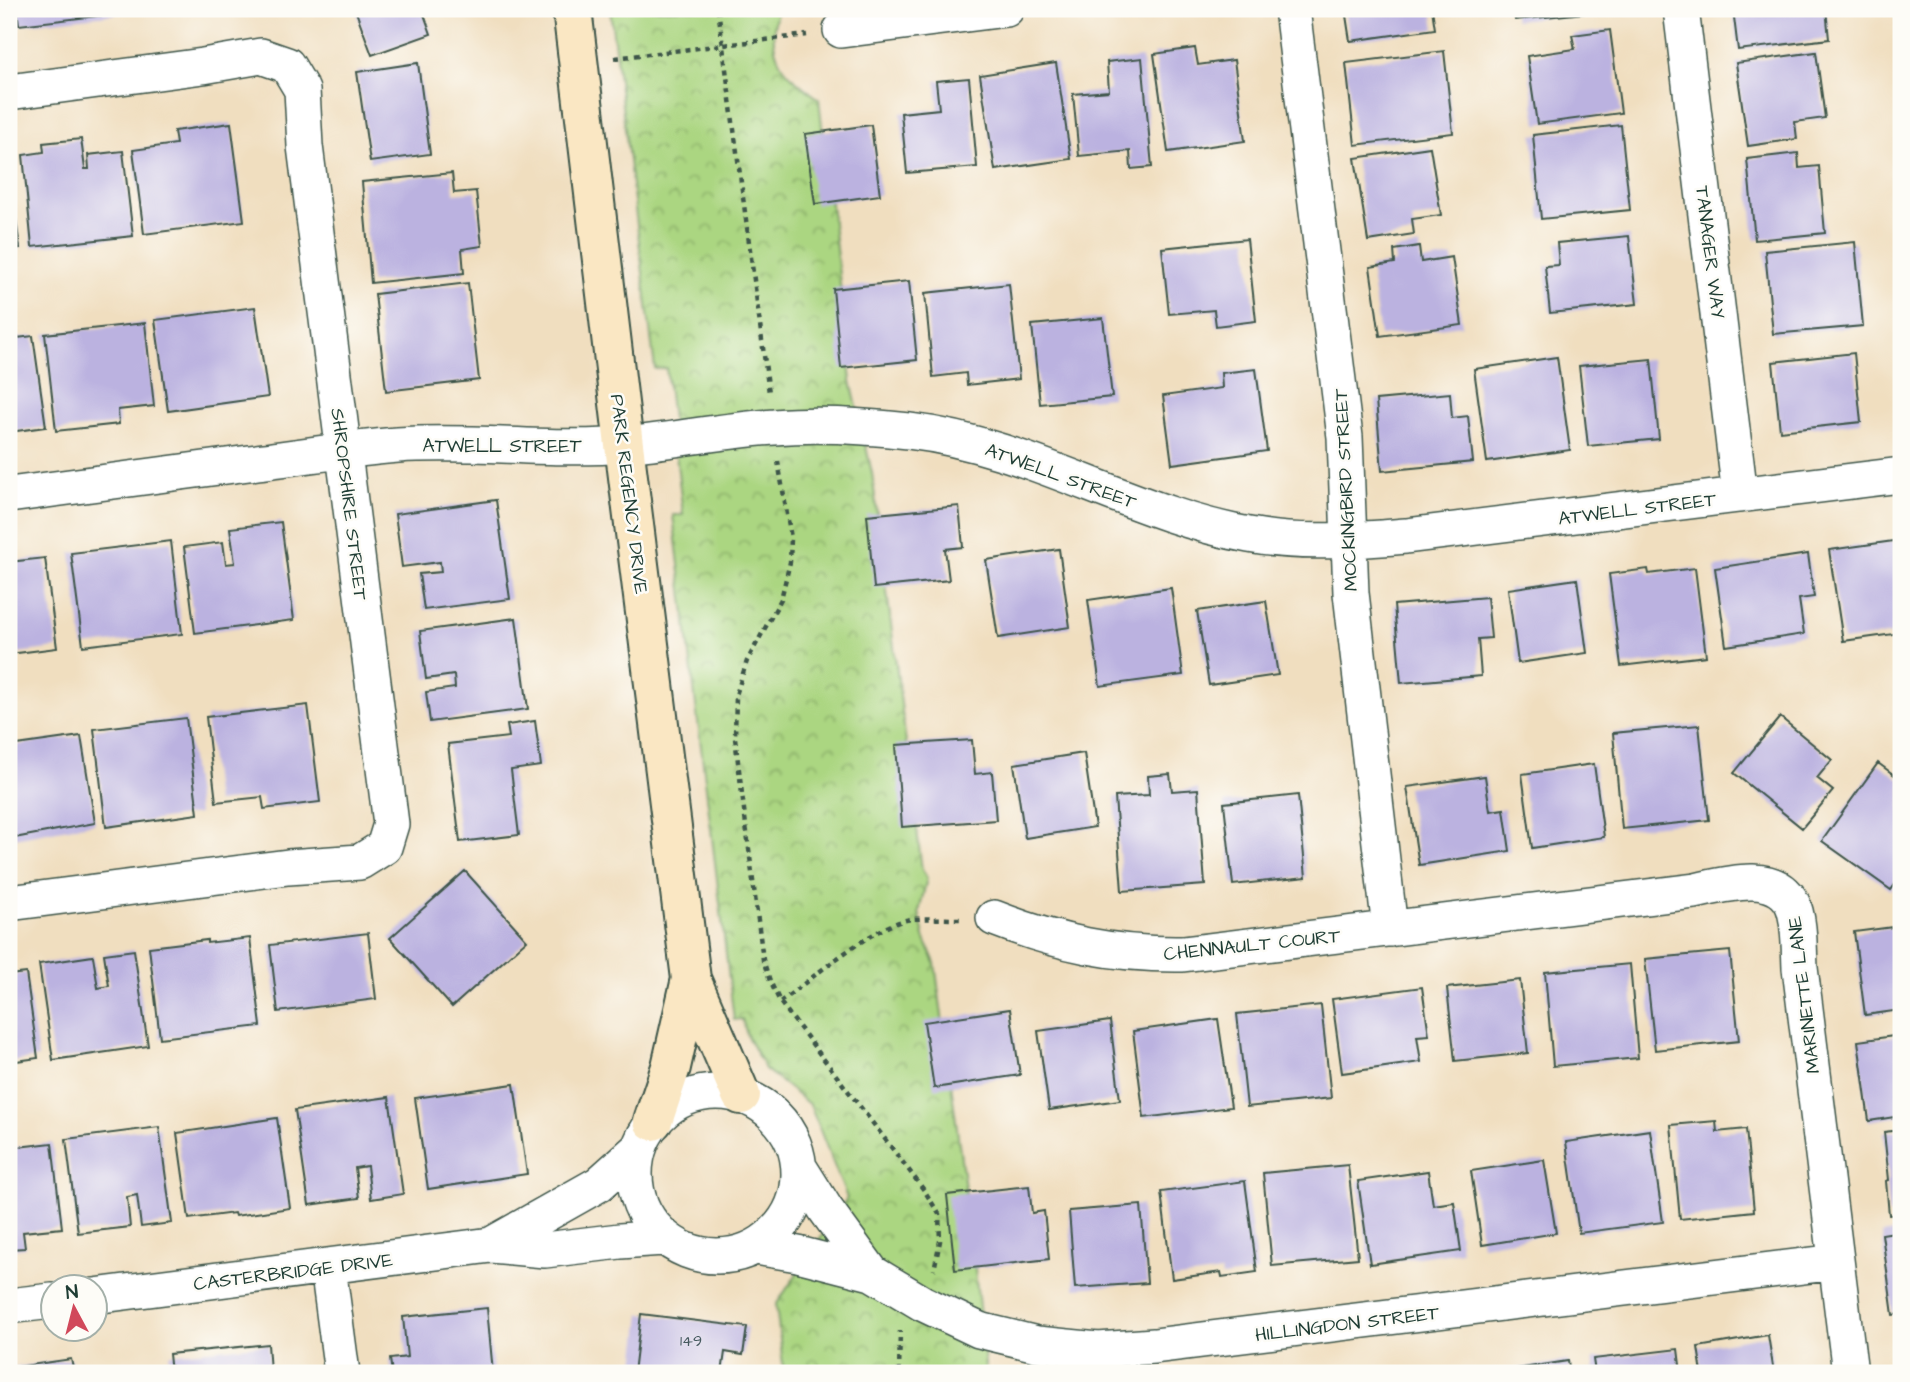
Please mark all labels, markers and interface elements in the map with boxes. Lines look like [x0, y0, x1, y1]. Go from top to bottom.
street label: TANAGER WAY [1688, 184, 1731, 320]
street label: MOCKINGBIRD STREET [1328, 388, 1365, 592]
street label: PARK REGENCY DRIVE [603, 393, 654, 596]
street label: SHROPSHIRE STREET [323, 407, 374, 602]
street label: ATWELL STREET [423, 433, 582, 460]
street label: ATWELL STREET [981, 437, 1140, 516]
street label: ATWELL STREET [1557, 486, 1718, 533]
street label: MARINETTE LANE [1781, 915, 1828, 1075]
street label: CHENNAULT COURT [1162, 923, 1342, 968]
street label: CASTERBRIDGE DRIVE [192, 1247, 394, 1298]
north arrow [38, 1274, 108, 1344]
text: N [65, 1278, 80, 1307]
street label: HILLINGDON STREET [1254, 1300, 1441, 1349]
house number: 149 [680, 1330, 702, 1352]

